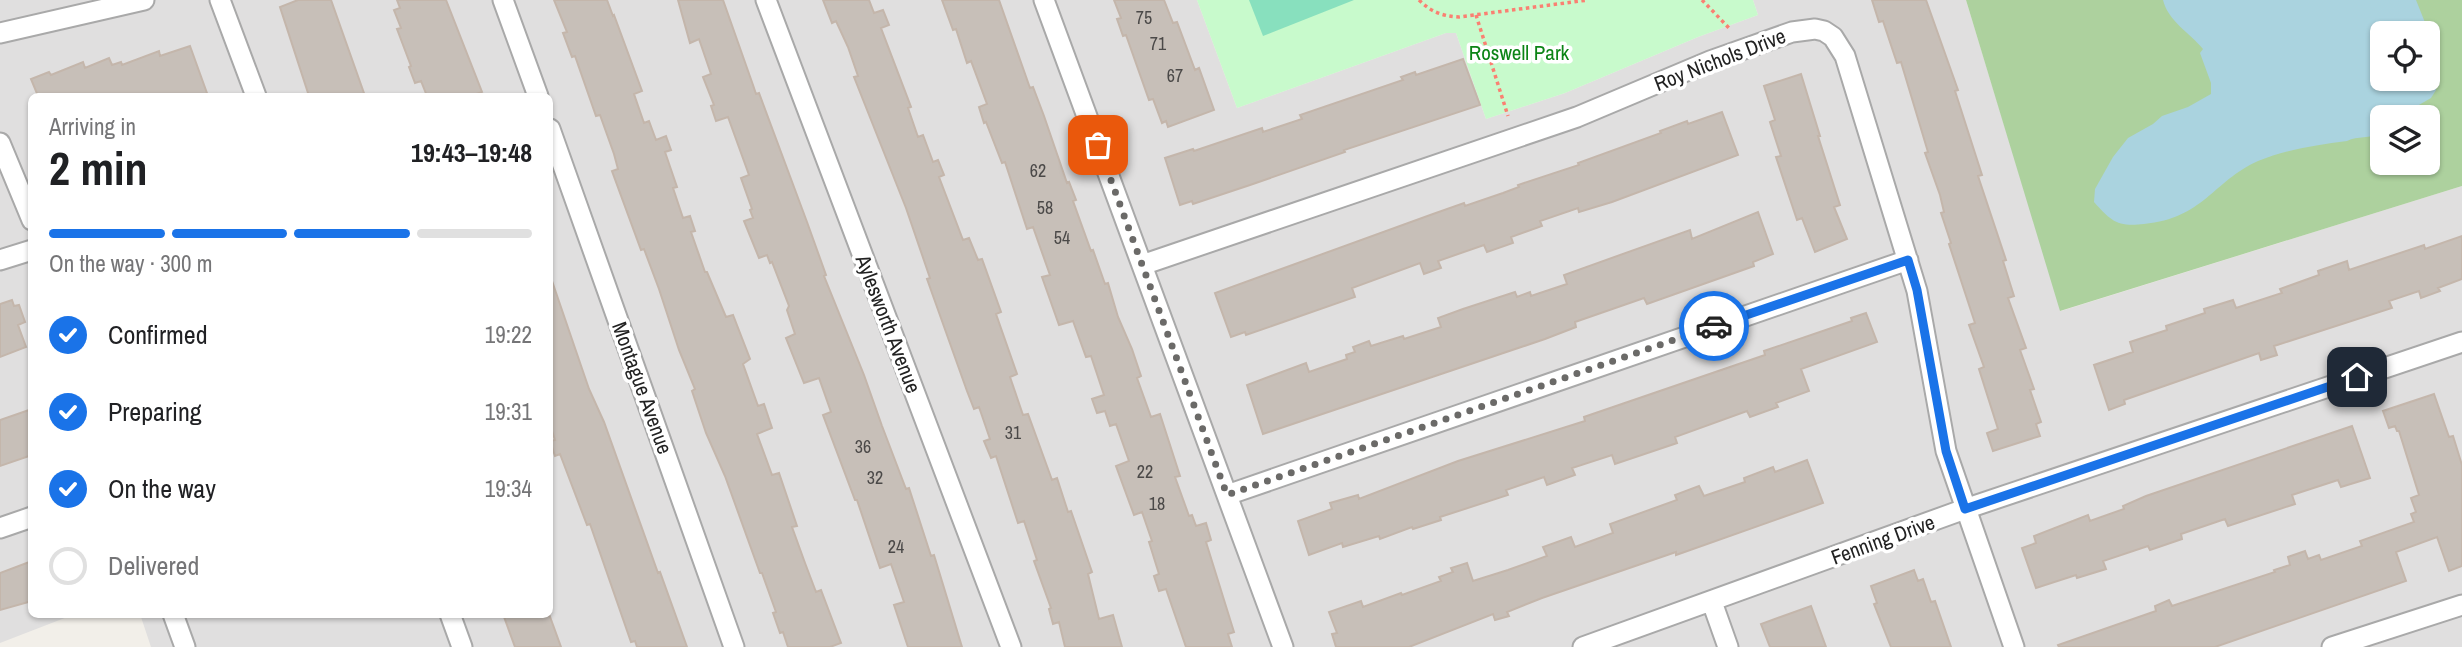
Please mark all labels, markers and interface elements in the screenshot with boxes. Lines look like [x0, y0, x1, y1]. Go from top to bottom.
house number: 75 [1136, 5, 1152, 30]
street label: Roy Nichols Drive [1650, 21, 1790, 98]
map controls [2370, 21, 2440, 175]
button: locate [2370, 21, 2440, 91]
house number: 71 [1150, 31, 1167, 56]
park label: Roswell Park [1469, 38, 1570, 67]
house number: 67 [1167, 63, 1183, 88]
button: layers [2370, 105, 2440, 175]
text: Arriving in [49, 111, 136, 142]
pin [1068, 115, 1128, 175]
icon: bag [1079, 126, 1117, 164]
text: 19:43–19:48 [411, 135, 532, 170]
text: 2 min [49, 137, 148, 199]
house number: 62 [1030, 158, 1046, 183]
house number: 58 [1037, 195, 1053, 220]
house number: 54 [1054, 225, 1070, 250]
text: On the way · 300 m [49, 248, 213, 279]
street label: Aylesworth Avenue [848, 250, 928, 397]
courier [1679, 291, 1749, 361]
icon: car [1695, 307, 1733, 345]
icon: check [49, 316, 87, 354]
text: Confirmed [108, 317, 208, 352]
street label: Montague Avenue [605, 318, 680, 458]
text: 19:22 [485, 319, 532, 350]
pin [2327, 347, 2387, 407]
icon: home [2338, 358, 2376, 396]
icon: check [49, 393, 87, 431]
text: Preparing [108, 394, 202, 429]
text: 19:31 [485, 396, 532, 427]
house number: 31 [1005, 420, 1022, 445]
house number: 36 [855, 434, 871, 459]
house number: 22 [1137, 459, 1153, 484]
house number: 32 [867, 465, 883, 490]
icon: check [49, 470, 87, 508]
text: On the way [108, 471, 216, 506]
text: 19:34 [485, 473, 532, 504]
house number: 18 [1149, 491, 1165, 516]
street label: Fenning Drive [1827, 507, 1939, 572]
house number: 24 [888, 534, 904, 559]
text: Delivered [108, 548, 199, 583]

